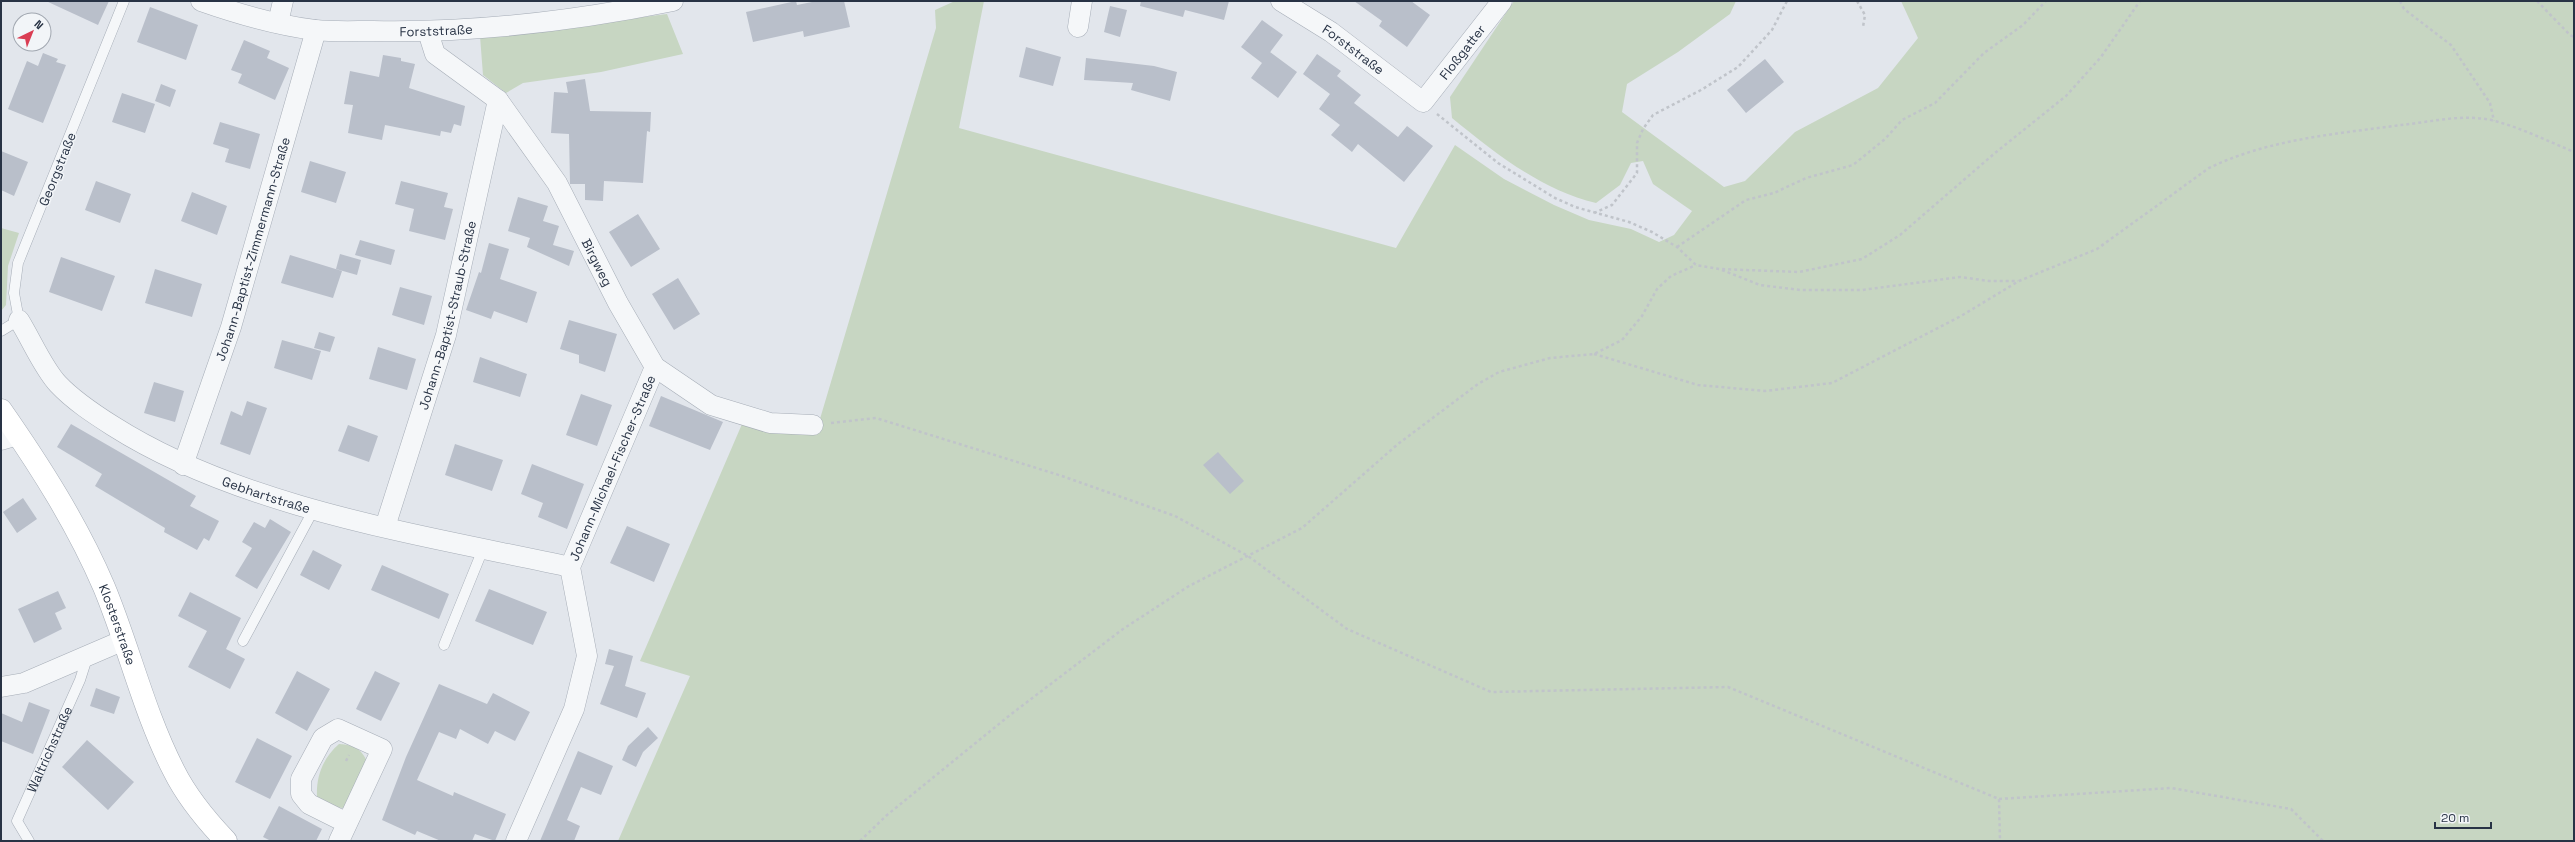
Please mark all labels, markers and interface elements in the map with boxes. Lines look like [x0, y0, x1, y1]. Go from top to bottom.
north arrow [12, 12, 52, 52]
text: N [31, 17, 46, 32]
street label: Forststraße [399, 21, 473, 40]
street label: Forststraße [1319, 21, 1387, 78]
street label: Floßgatter [1436, 21, 1489, 83]
street label: Georgstraße [35, 130, 80, 209]
street label: Johann-Baptist-Zimmermann-Straße [212, 135, 294, 363]
street label: Johann-Baptist-Straub-Straße [415, 219, 480, 412]
street label: Birgweg [578, 236, 616, 289]
street label: Johann-Michael-Fischer-Straße [566, 373, 660, 564]
street label: Gebhartstraße [220, 473, 312, 517]
street label: Klosterstraße [95, 582, 140, 667]
street label: Waltrichstraße [23, 704, 76, 795]
scale bar [2435, 804, 2491, 830]
text: 20 m [2441, 810, 2469, 826]

